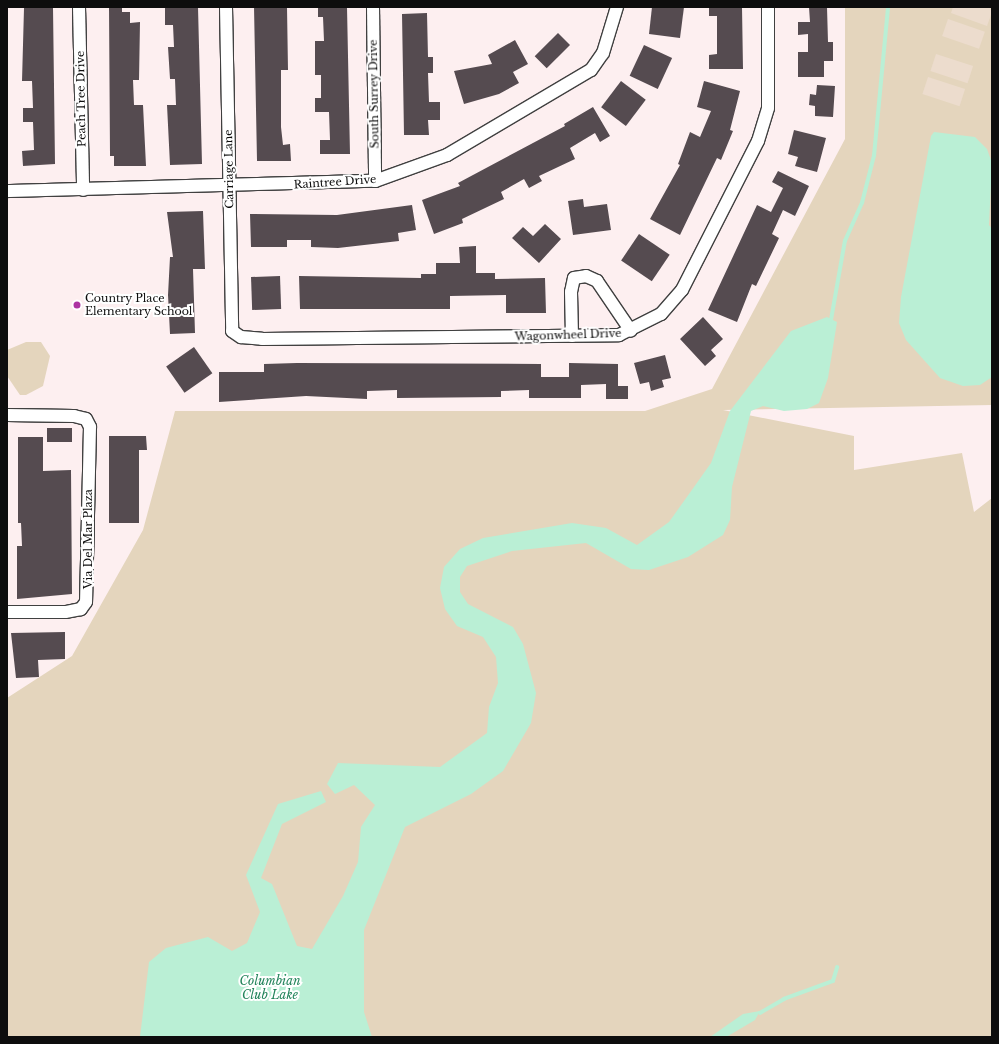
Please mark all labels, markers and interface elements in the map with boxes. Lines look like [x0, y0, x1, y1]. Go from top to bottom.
street label: South Surrey Drive [366, 39, 382, 149]
street label: Peach Tree Drive [74, 51, 88, 147]
street label: Carriage Lane [222, 129, 236, 209]
street label: Raintree Drive [293, 173, 377, 191]
place label: Country Place Elementary School [85, 292, 193, 318]
marker: Country Place Elementary School [72, 300, 82, 310]
street label: Wagonwheel Drive [514, 327, 622, 343]
street label: Via Del Mar Plaza [81, 489, 95, 589]
water label: Columbian Club Lake [239, 974, 301, 1002]

